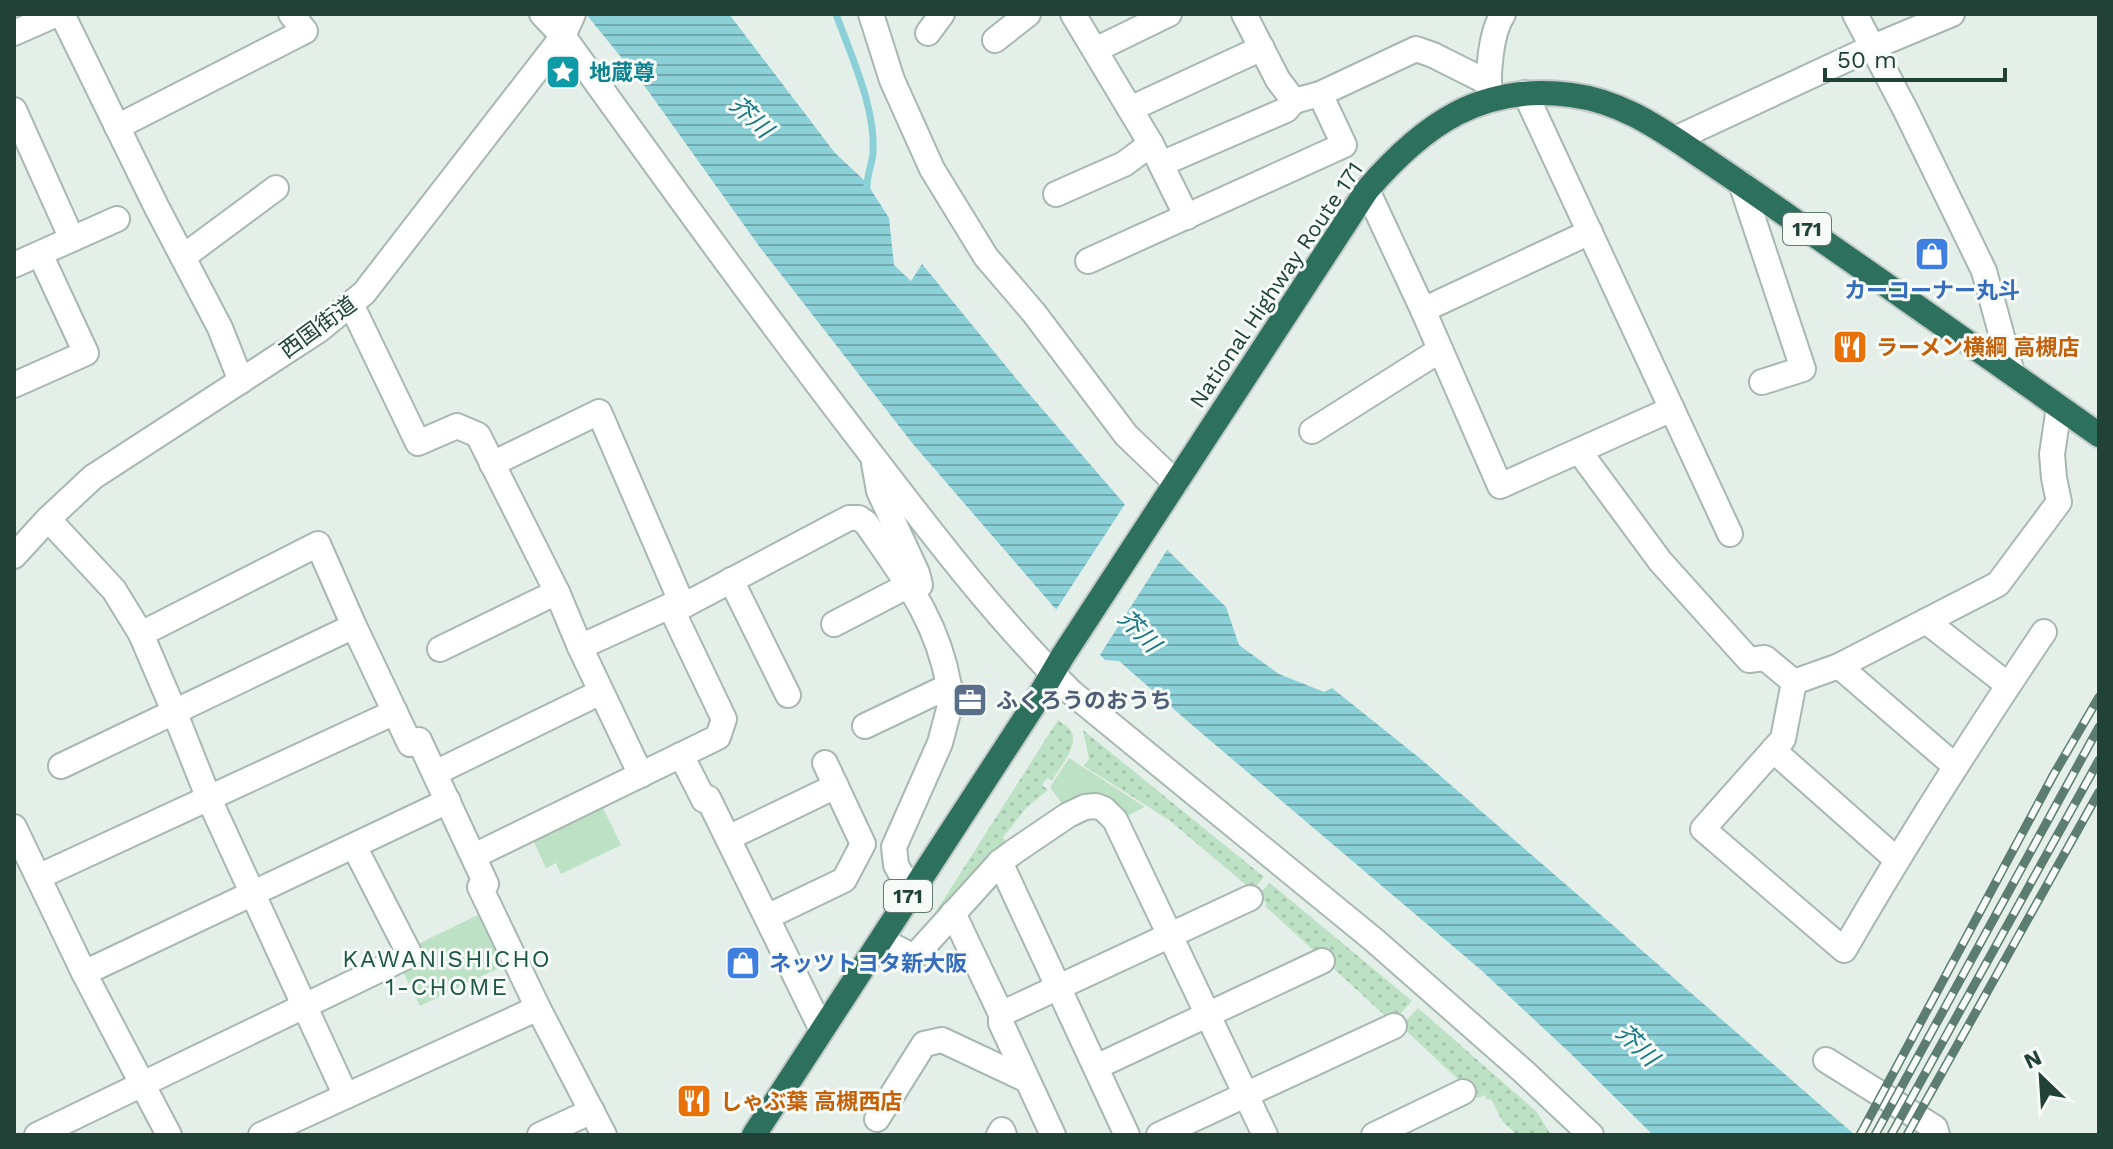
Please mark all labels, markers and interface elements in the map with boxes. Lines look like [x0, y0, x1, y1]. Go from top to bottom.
scale bar [1825, 32, 2005, 82]
text: 50 m [1837, 46, 1897, 74]
place icon: 地蔵尊 [544, 53, 582, 91]
place label: 地蔵尊 [589, 60, 655, 85]
water label: 芥川 [724, 90, 780, 146]
street label: National Highway Route 171 [1184, 157, 1368, 413]
road number: 171 [1783, 213, 1831, 245]
shop icon: カーコーナー丸斗 [1913, 235, 1951, 273]
place label: カーコーナー丸斗 [1844, 278, 2020, 303]
street label: 西国街道 [275, 291, 361, 363]
restaurant icon: ラーメン横綱 高槻店 [1831, 328, 1869, 366]
place label: ラーメン横綱 高槻店 [1876, 335, 2079, 360]
water label: 芥川 [1112, 604, 1168, 660]
office icon: ふくろうのおうち [951, 681, 989, 719]
place label: ふくろうのおうち [996, 688, 1172, 713]
road number: 171 [884, 880, 932, 912]
shop icon: ネッツトヨタ新大阪 [724, 944, 762, 982]
district label: KAWANISHICHO 1-CHOME [342, 945, 552, 1001]
place label: ネッツトヨタ新大阪 [769, 951, 967, 976]
water label: 芥川 [1610, 1018, 1666, 1074]
north arrow [2001, 1037, 2081, 1117]
text: N [2020, 1045, 2045, 1074]
restaurant icon: しゃぶ葉 高槻西店 [675, 1082, 713, 1120]
place label: しゃぶ葉 高槻西店 [720, 1089, 902, 1114]

